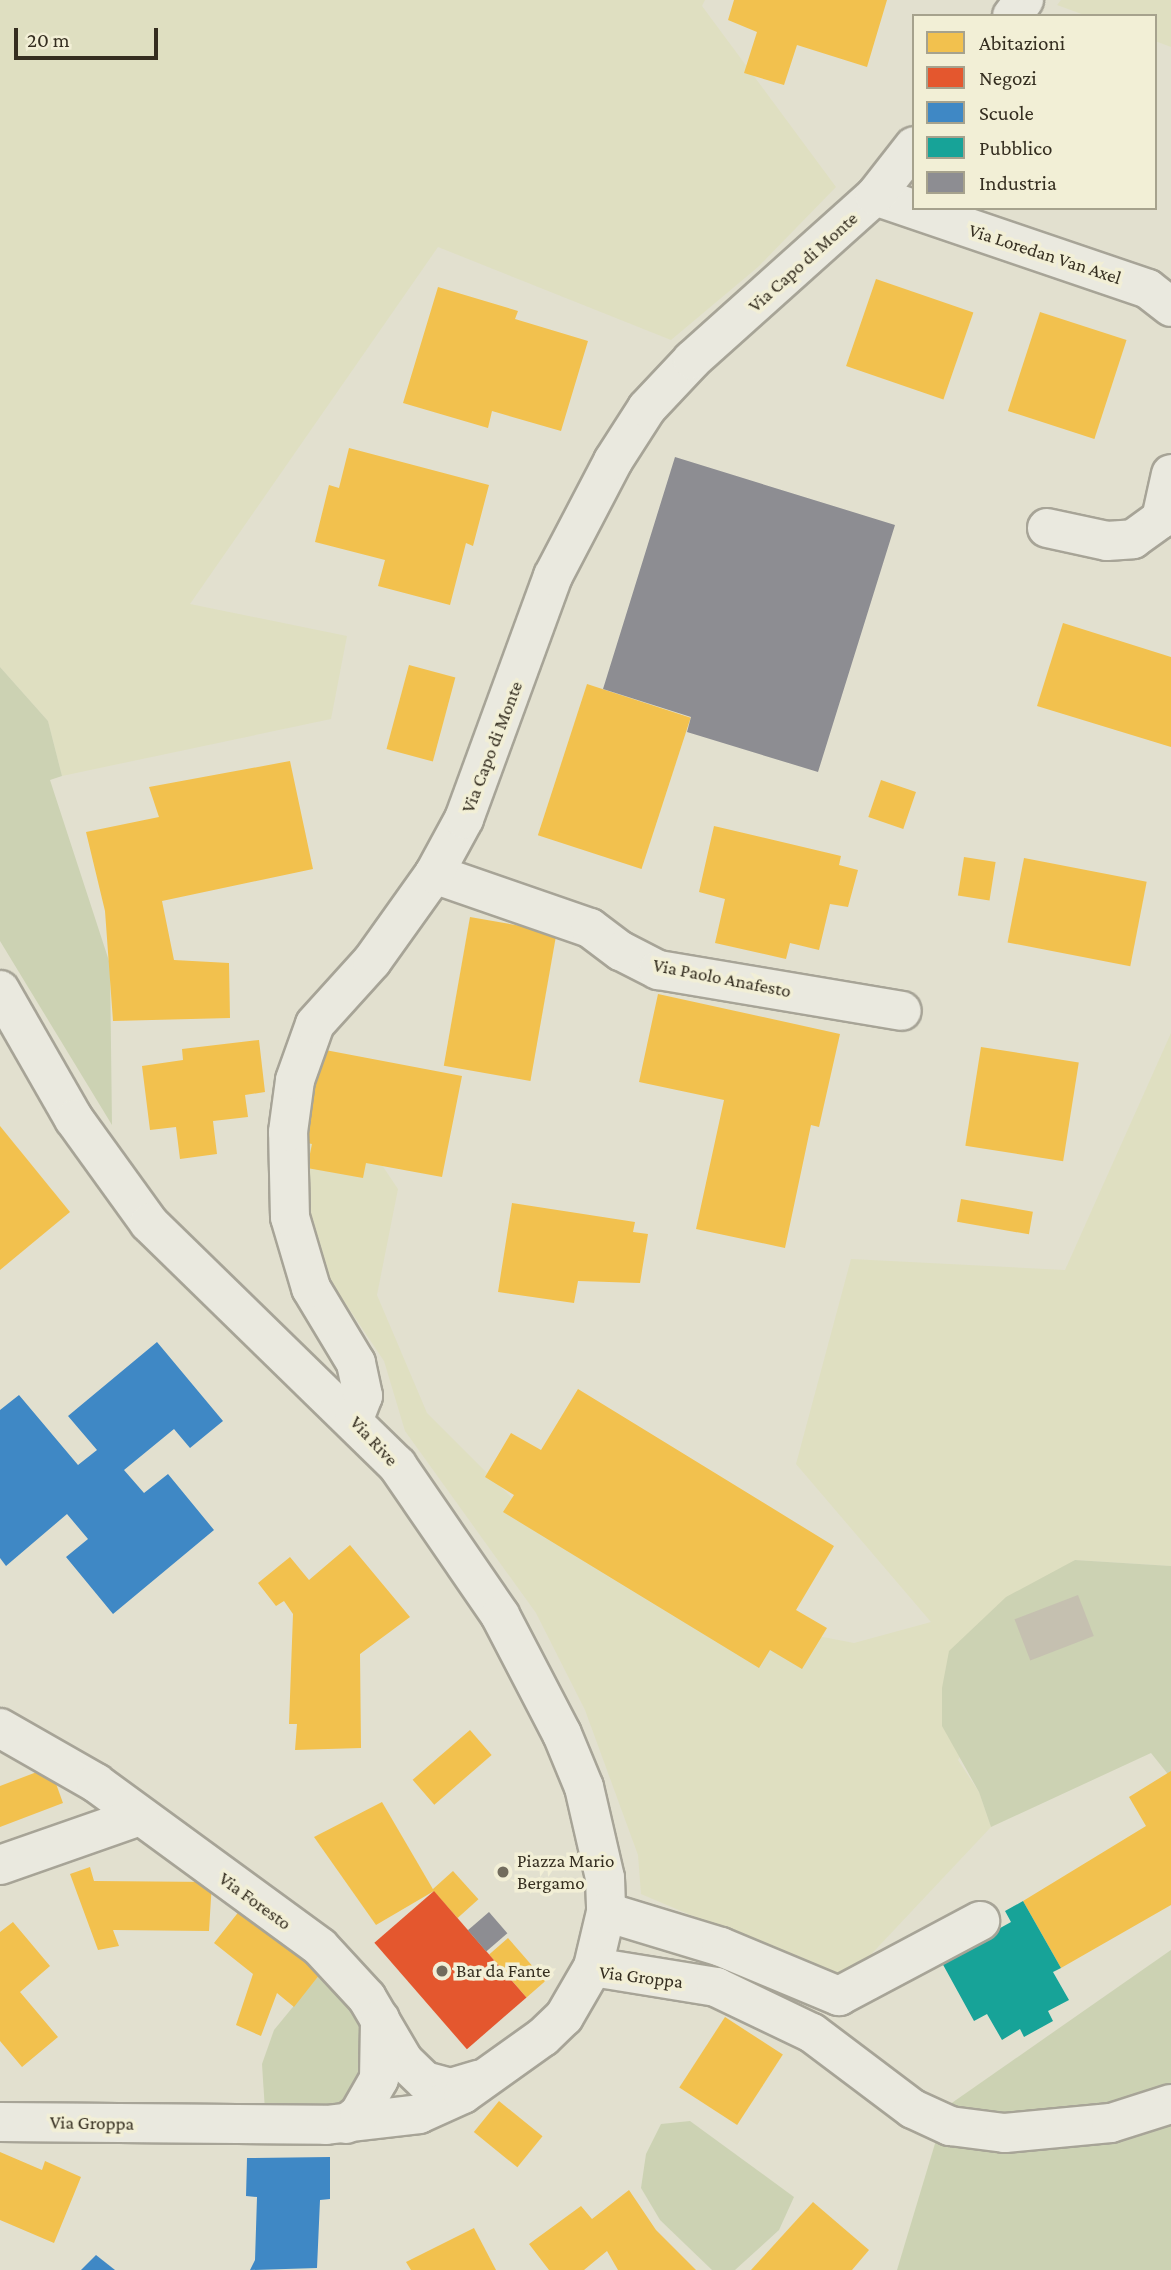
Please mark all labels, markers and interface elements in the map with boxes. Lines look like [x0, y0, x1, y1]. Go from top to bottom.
scale bar [18, 14, 161, 58]
legend [912, 14, 1157, 210]
text: 20 m [27, 28, 70, 52]
text: Abitazioni [979, 31, 1065, 55]
text: Negozi [979, 66, 1037, 90]
text: Scuole [979, 101, 1034, 125]
text: Pubblico [979, 136, 1052, 160]
text: Industria [979, 171, 1057, 195]
street label: Via Capo di Monte [744, 207, 862, 317]
street label: Via Loredan Van Axel [966, 219, 1124, 289]
street label: Via Capo di Monte [456, 678, 528, 816]
street label: Via Paolo Anafesto [651, 953, 793, 1003]
street label: Via Rive [345, 1411, 403, 1471]
place label: Piazza Mario Bergamo [517, 1850, 614, 1894]
marker: Piazza Mario Bergamo [495, 1864, 511, 1880]
street label: Via Foresto [214, 1867, 296, 1935]
place label: Bar da Fante [456, 1960, 550, 1982]
street label: Via Groppa [598, 1961, 684, 1993]
marker: Bar da Fante [434, 1963, 450, 1979]
street label: Via Groppa [50, 2111, 134, 2135]

